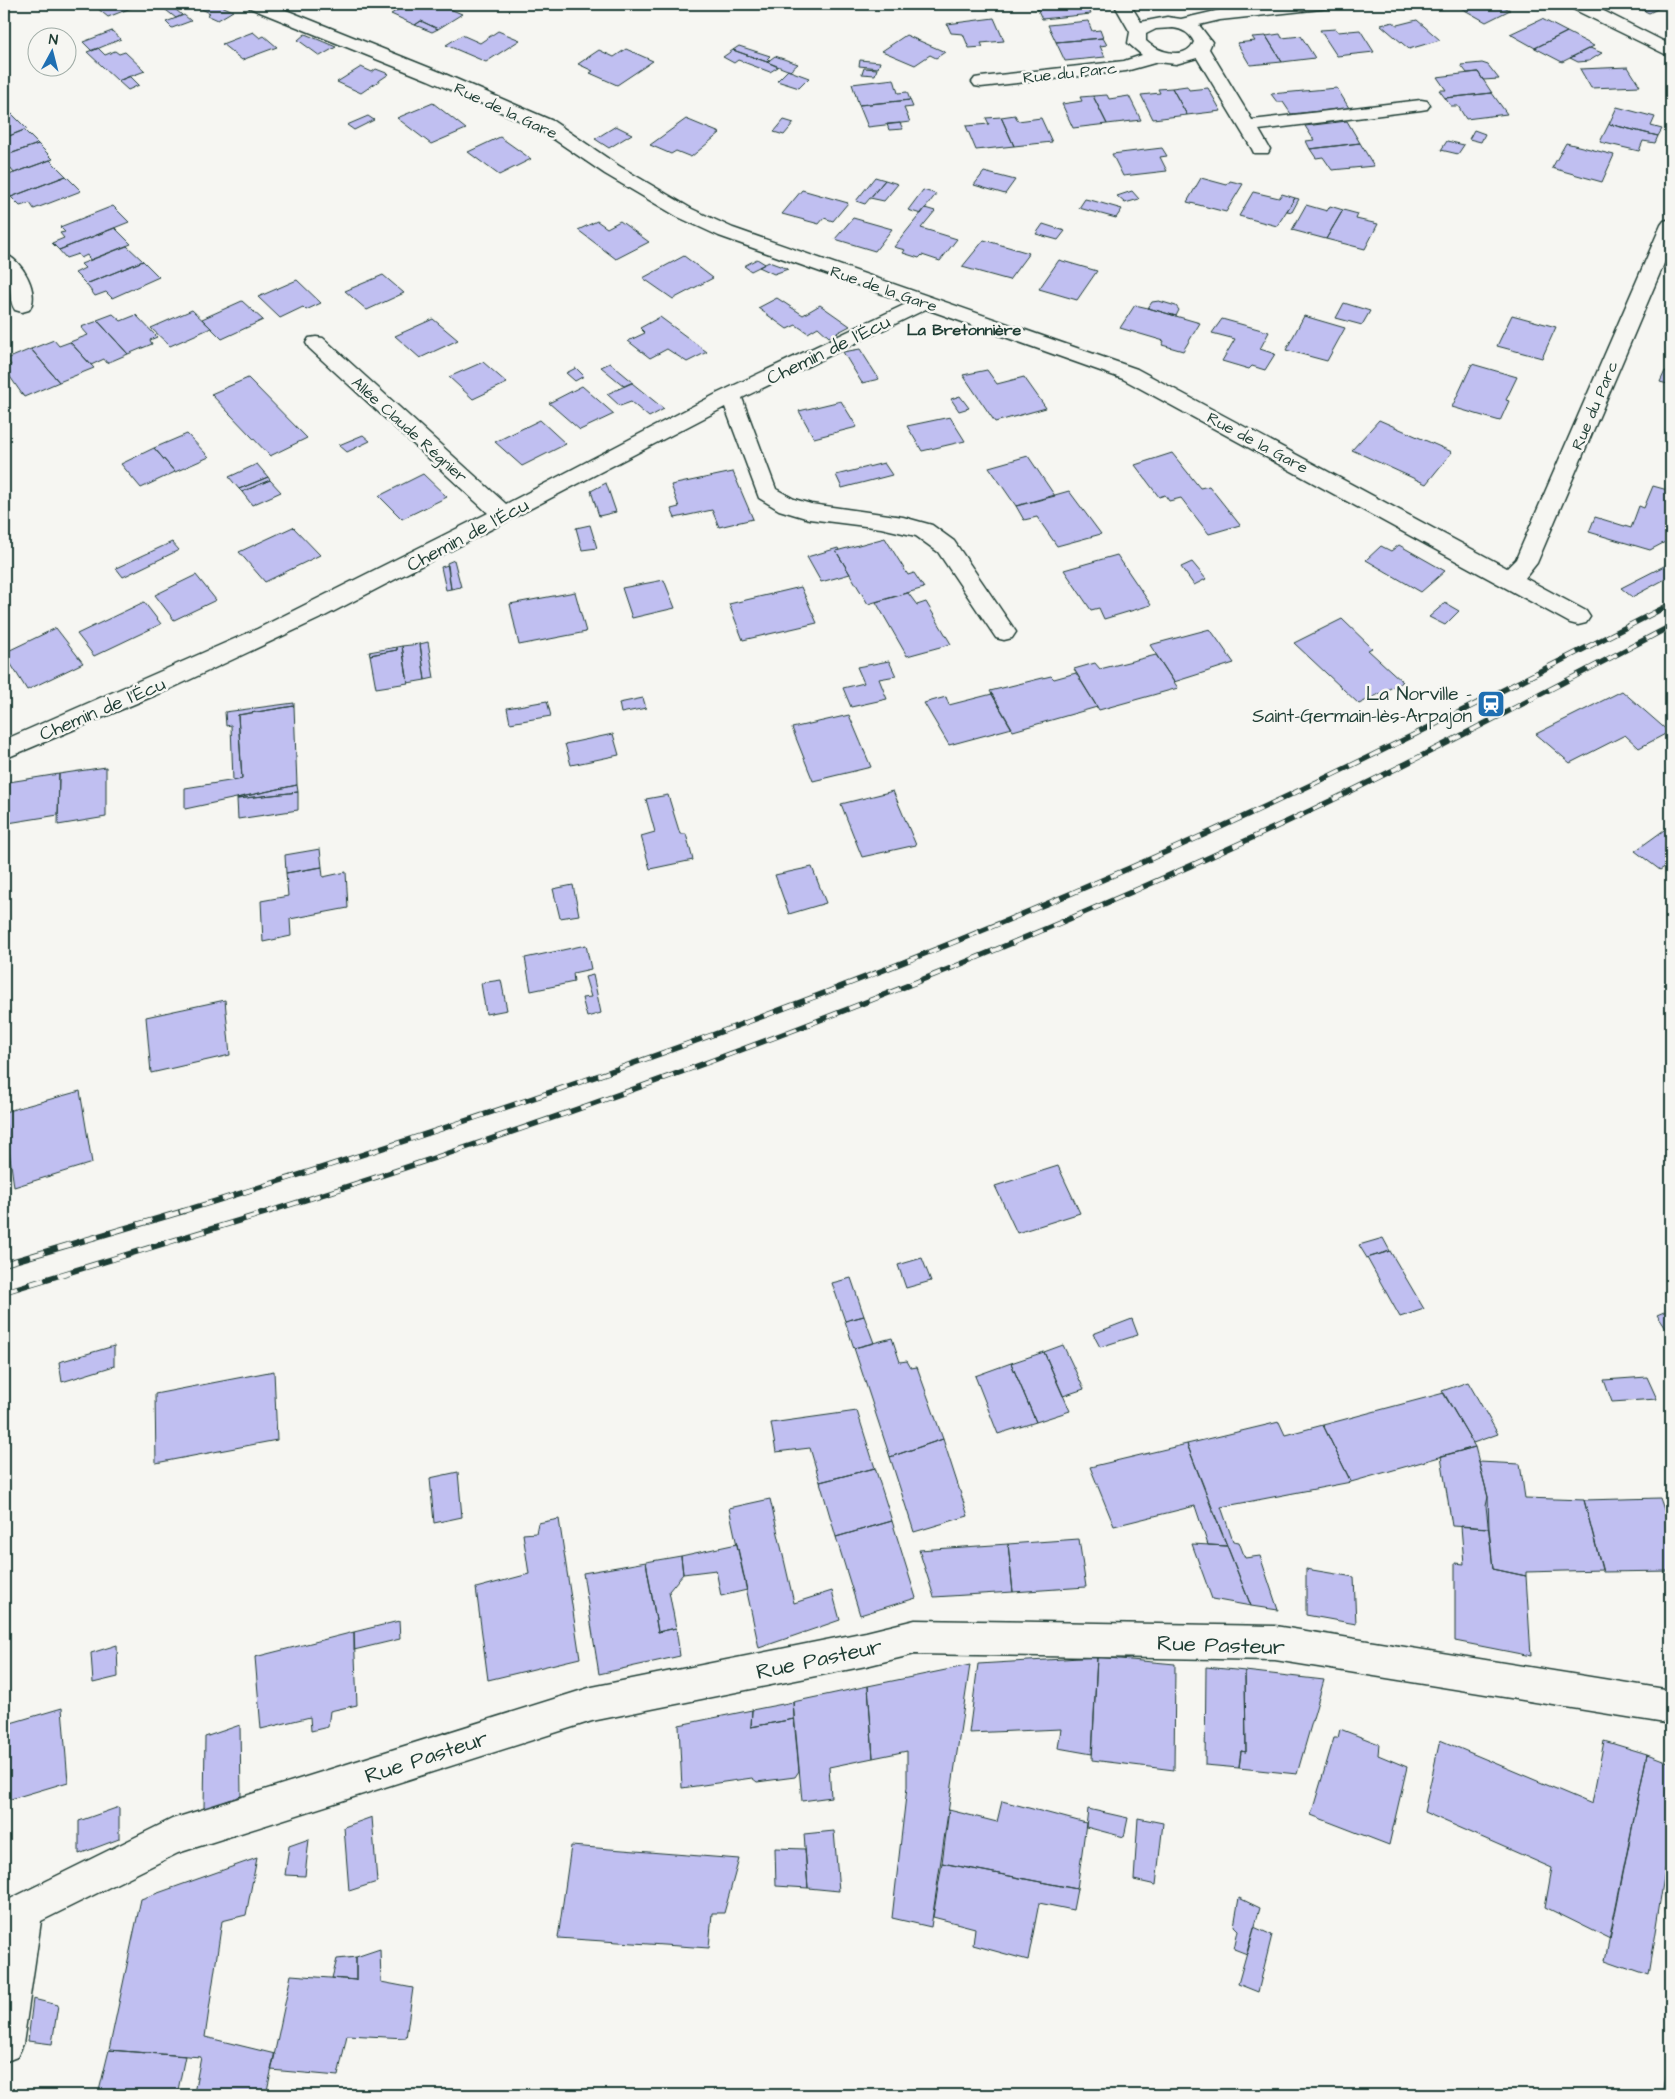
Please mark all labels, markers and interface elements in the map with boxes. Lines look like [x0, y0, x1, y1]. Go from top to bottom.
north arrow [28, 28, 78, 78]
text: N [48, 30, 59, 51]
street label: Rue du Parc [1022, 57, 1118, 89]
street label: Rue de la Gare [450, 77, 561, 145]
street label: Rue de la Gare [827, 260, 940, 318]
street label: Chemin de l'Écu [762, 309, 895, 392]
district label: La Bretonnière [907, 319, 1022, 341]
street label: Rue du Parc [1566, 358, 1624, 453]
street label: Allée Claude Régnier [346, 372, 472, 488]
street label: Rue de la Gare [1203, 407, 1312, 479]
street label: Chemin de l'Écu [402, 492, 534, 579]
street label: Chemin de l'Écu [35, 671, 170, 748]
place label: La Norville - Saint-Germain-lès-Arpajon [1252, 681, 1472, 730]
station icon: La Norville - Saint-Germain-lès-Arpajon [1476, 689, 1506, 719]
street label: Rue Pasteur [1156, 1628, 1285, 1663]
street label: Rue Pasteur [754, 1631, 885, 1688]
street label: Rue Pasteur [361, 1723, 492, 1792]

